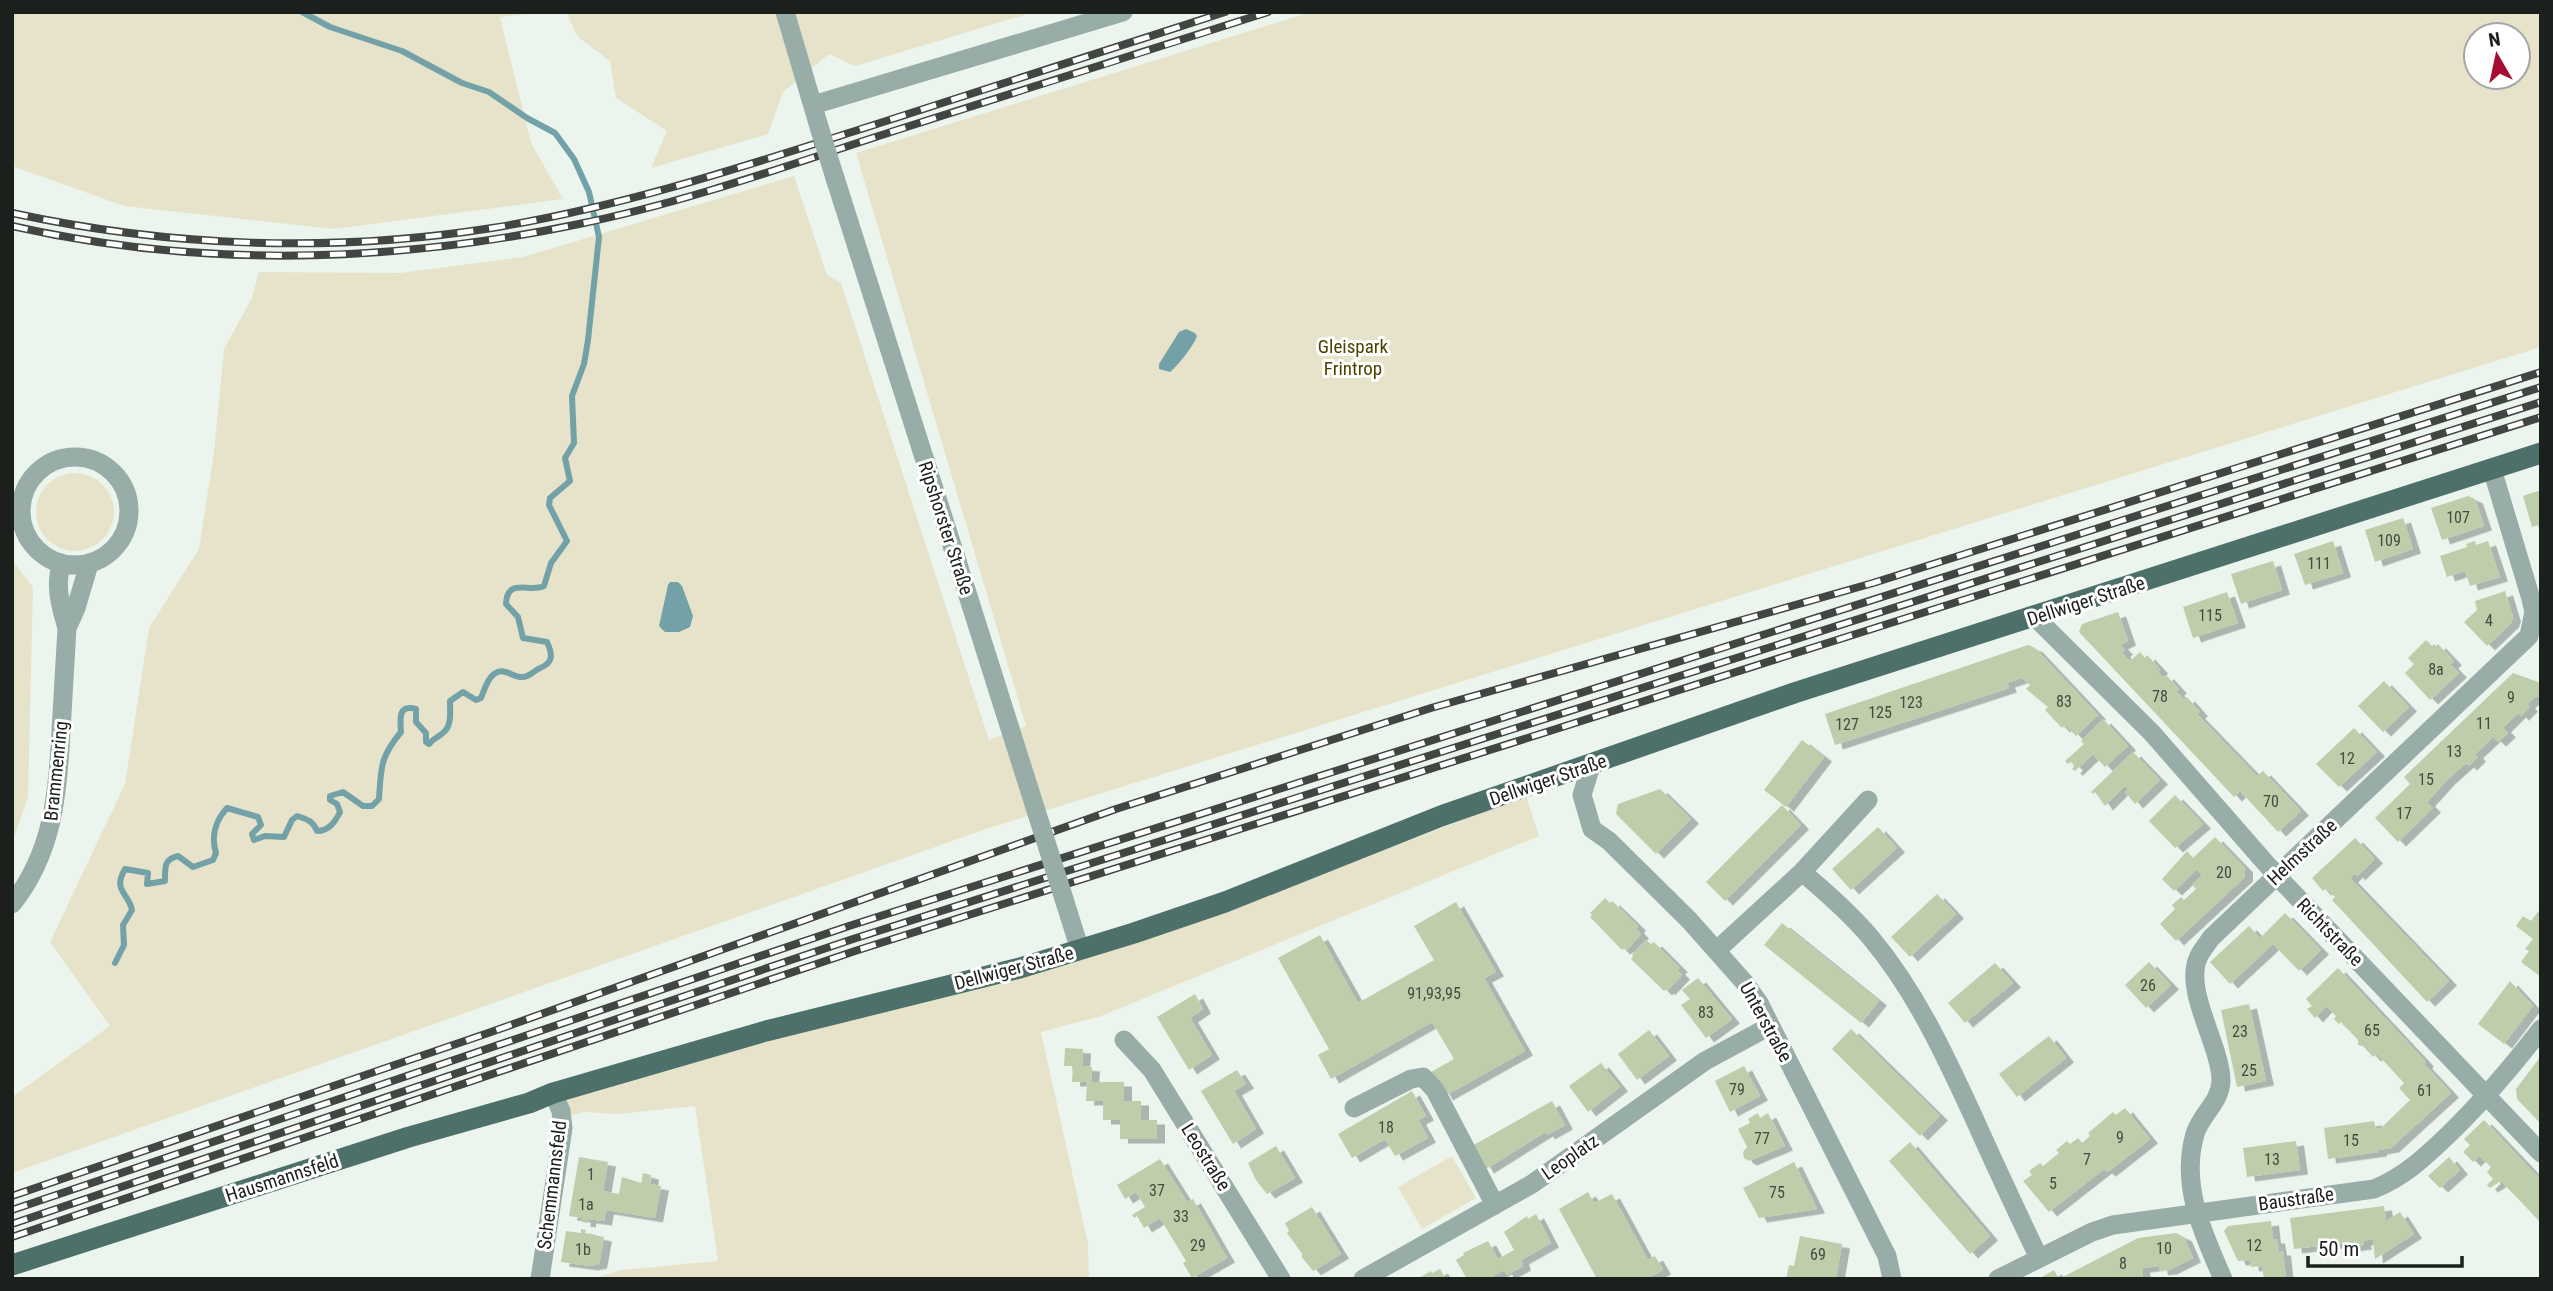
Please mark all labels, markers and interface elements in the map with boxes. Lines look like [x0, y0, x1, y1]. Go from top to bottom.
north arrow [2462, 21, 2532, 91]
text: N [2487, 27, 2502, 52]
park label: Gleispark Frintrop [1318, 335, 1389, 380]
street label: Ripshorster Straße [914, 458, 978, 598]
house number: 107 [2446, 508, 2470, 527]
house number: 109 [2377, 531, 2401, 550]
house number: 111 [2307, 554, 2331, 573]
street label: Dellwiger Straße [2024, 571, 2148, 631]
house number: 115 [2198, 606, 2222, 625]
house number: 4 [2485, 611, 2493, 630]
house number: 8a [2428, 660, 2444, 679]
house number: 78 [2152, 687, 2168, 706]
house number: 9 [2507, 688, 2515, 707]
house number: 83 [2056, 692, 2072, 711]
house number: 123 [1899, 693, 1923, 712]
house number: 125 [1868, 703, 1892, 722]
house number: 11 [2476, 714, 2492, 733]
house number: 127 [1835, 715, 1859, 734]
street label: Brammenring [39, 720, 73, 822]
house number: 13 [2446, 742, 2462, 761]
street label: Dellwiger Straße [1486, 749, 1610, 811]
house number: 12 [2339, 749, 2355, 768]
house number: 15 [2418, 770, 2434, 789]
house number: 70 [2263, 792, 2279, 811]
house number: 17 [2396, 804, 2412, 823]
street label: Helmstraße [2262, 814, 2342, 890]
house number: 20 [2216, 863, 2232, 882]
street label: Richtstraße [2292, 893, 2368, 971]
street label: Dellwiger Straße [952, 941, 1076, 995]
house number: 26 [2140, 976, 2156, 995]
street label: Unterstraße [1735, 978, 1797, 1066]
house number: 91,93,95 [1407, 984, 1461, 1003]
house number: 83 [1698, 1003, 1714, 1022]
house number: 65 [2364, 1021, 2380, 1040]
house number: 23 [2232, 1022, 2248, 1041]
house number: 25 [2241, 1061, 2257, 1080]
house number: 79 [1729, 1080, 1745, 1099]
house number: 61 [2417, 1081, 2433, 1100]
house number: 18 [1378, 1118, 1394, 1137]
street label: Schemmannsfeld [533, 1119, 571, 1251]
street label: Leostraße [1176, 1119, 1236, 1195]
house number: 9 [2116, 1128, 2124, 1147]
street label: Leoplatz [1537, 1129, 1603, 1185]
house number: 77 [1754, 1129, 1770, 1148]
house number: 15 [2343, 1131, 2359, 1150]
street label: Hausmannsfeld [222, 1149, 342, 1207]
house number: 7 [2083, 1150, 2091, 1169]
house number: 13 [2264, 1150, 2280, 1169]
house number: 1 [587, 1165, 595, 1184]
house number: 5 [2049, 1174, 2057, 1193]
house number: 37 [1149, 1181, 1165, 1200]
street label: Baustraße [2257, 1182, 2335, 1216]
house number: 75 [1769, 1183, 1785, 1202]
house number: 1a [578, 1195, 594, 1214]
house number: 33 [1173, 1207, 1189, 1226]
scale bar [2308, 1224, 2462, 1268]
house number: 29 [1190, 1236, 1206, 1255]
house number: 12 [2246, 1236, 2262, 1255]
text: 50 m [2318, 1237, 2359, 1261]
house number: 10 [2156, 1239, 2172, 1258]
house number: 1b [575, 1240, 591, 1259]
house number: 69 [1810, 1245, 1826, 1264]
house number: 8 [2119, 1254, 2127, 1273]

